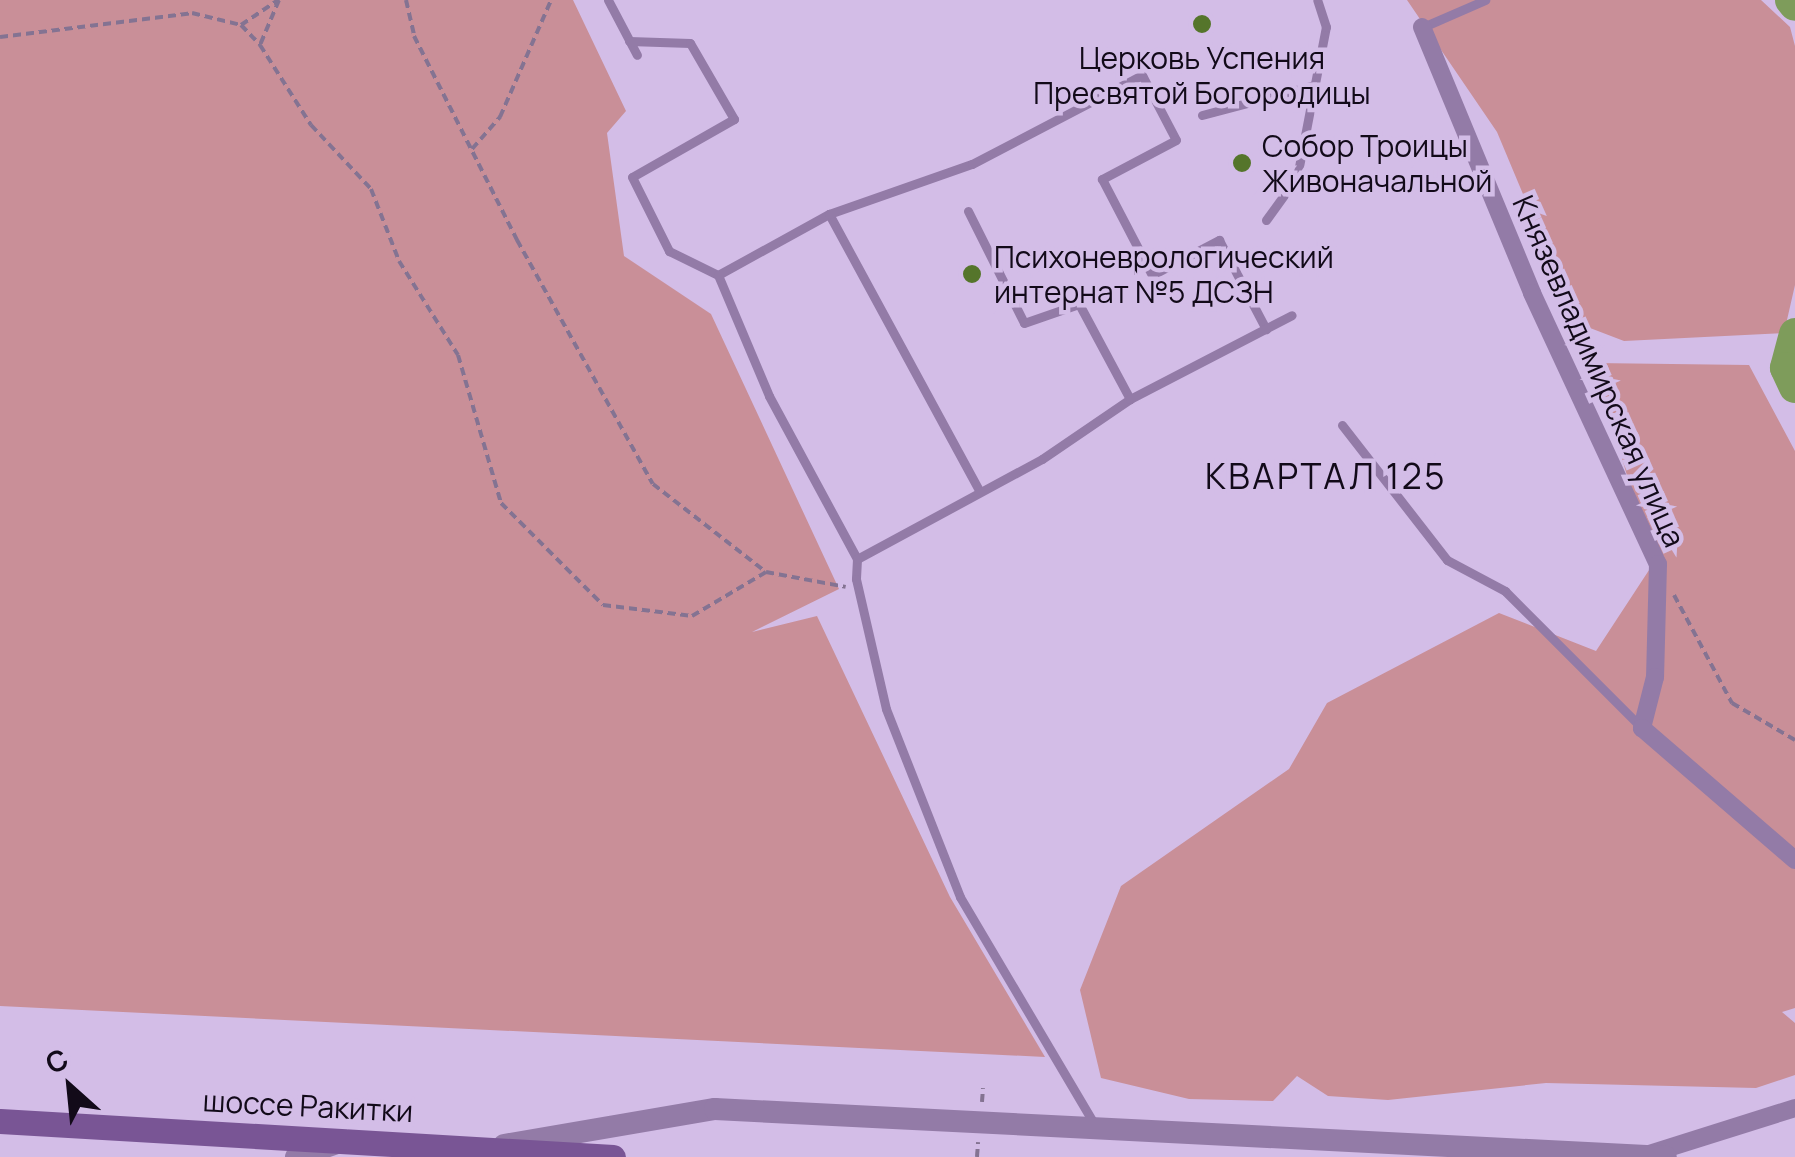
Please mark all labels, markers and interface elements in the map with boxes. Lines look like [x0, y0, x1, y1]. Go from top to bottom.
marker: Церковь Успения Пресвятой Богородицы [1191, 13, 1213, 35]
place label: Церковь Успения Пресвятой Богородицы [1033, 40, 1371, 110]
place label: Собор Троицы Живоначальной [1262, 128, 1492, 198]
marker: Собор Троицы Живоначальной [1231, 152, 1253, 174]
street label: Князевладимирская улица [1505, 190, 1693, 552]
place label: Психоневрологический интернат №5 ДСЗН [994, 239, 1334, 310]
marker: Психоневрологический интернат №5 ДСЗН [959, 261, 985, 287]
district label: КВАРТАЛ 125 [1205, 455, 1447, 497]
north arrow [20, 1037, 120, 1137]
text: С [39, 1039, 74, 1082]
street label: шоссе Ракитки [202, 1083, 414, 1129]

